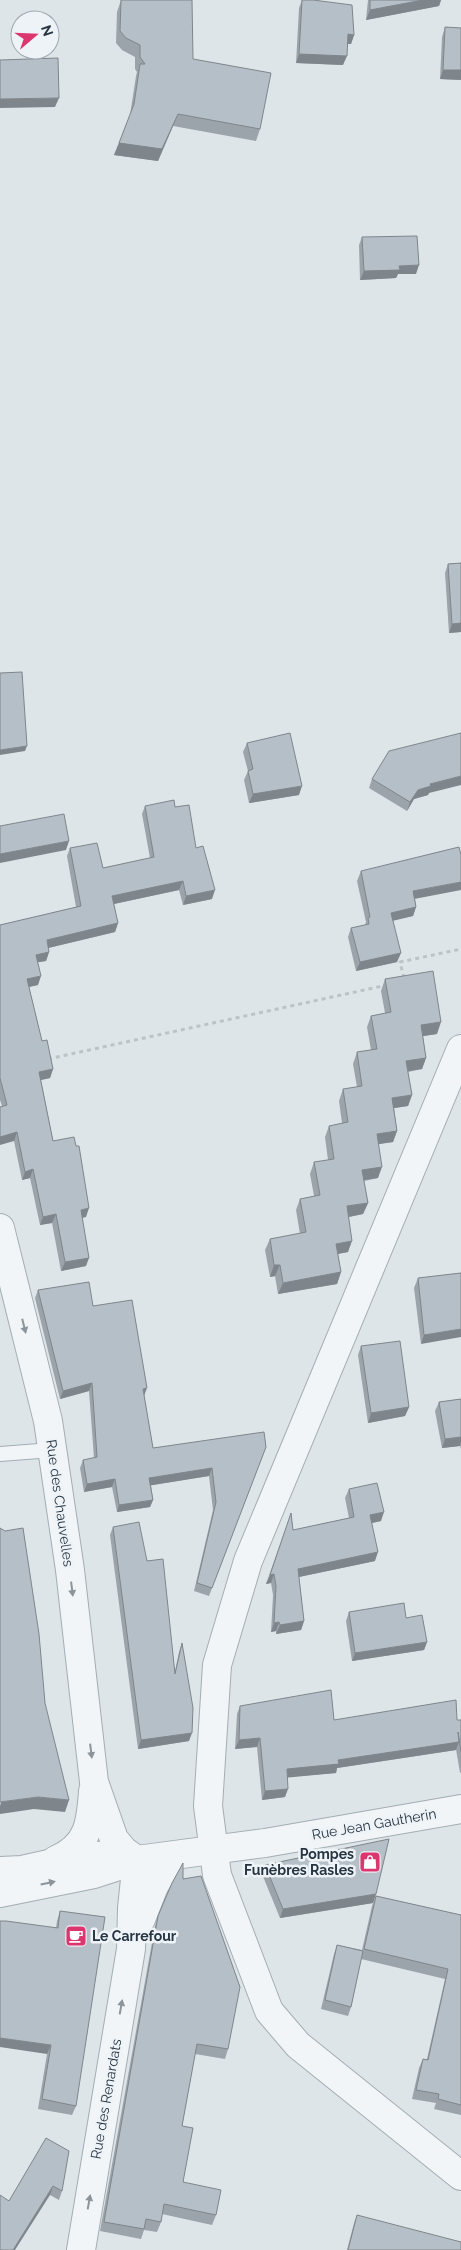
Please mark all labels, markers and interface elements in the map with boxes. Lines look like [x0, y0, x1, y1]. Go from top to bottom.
north arrow [10, 10, 60, 60]
text: N [38, 23, 57, 38]
one-way arrow [20, 1319, 28, 1334]
street label: Rue des Chauvelles [43, 1438, 77, 1568]
one-way arrow [68, 1582, 76, 1598]
one-way arrow [87, 1743, 95, 1759]
street label: Rue Jean Gautherin [311, 1805, 437, 1843]
place label: Pompes Funèbres Rasles [244, 1846, 354, 1878]
shop icon: Pompes Funèbres Rasles [358, 1850, 382, 1874]
one-way arrow [40, 1879, 55, 1887]
cafe icon: Le Carrefour [64, 1924, 88, 1948]
place label: Le Carrefour [92, 1928, 177, 1944]
one-way arrow [118, 1999, 126, 2015]
street label: Rue des Renardats [88, 2037, 124, 2160]
one-way arrow [85, 2194, 93, 2210]

